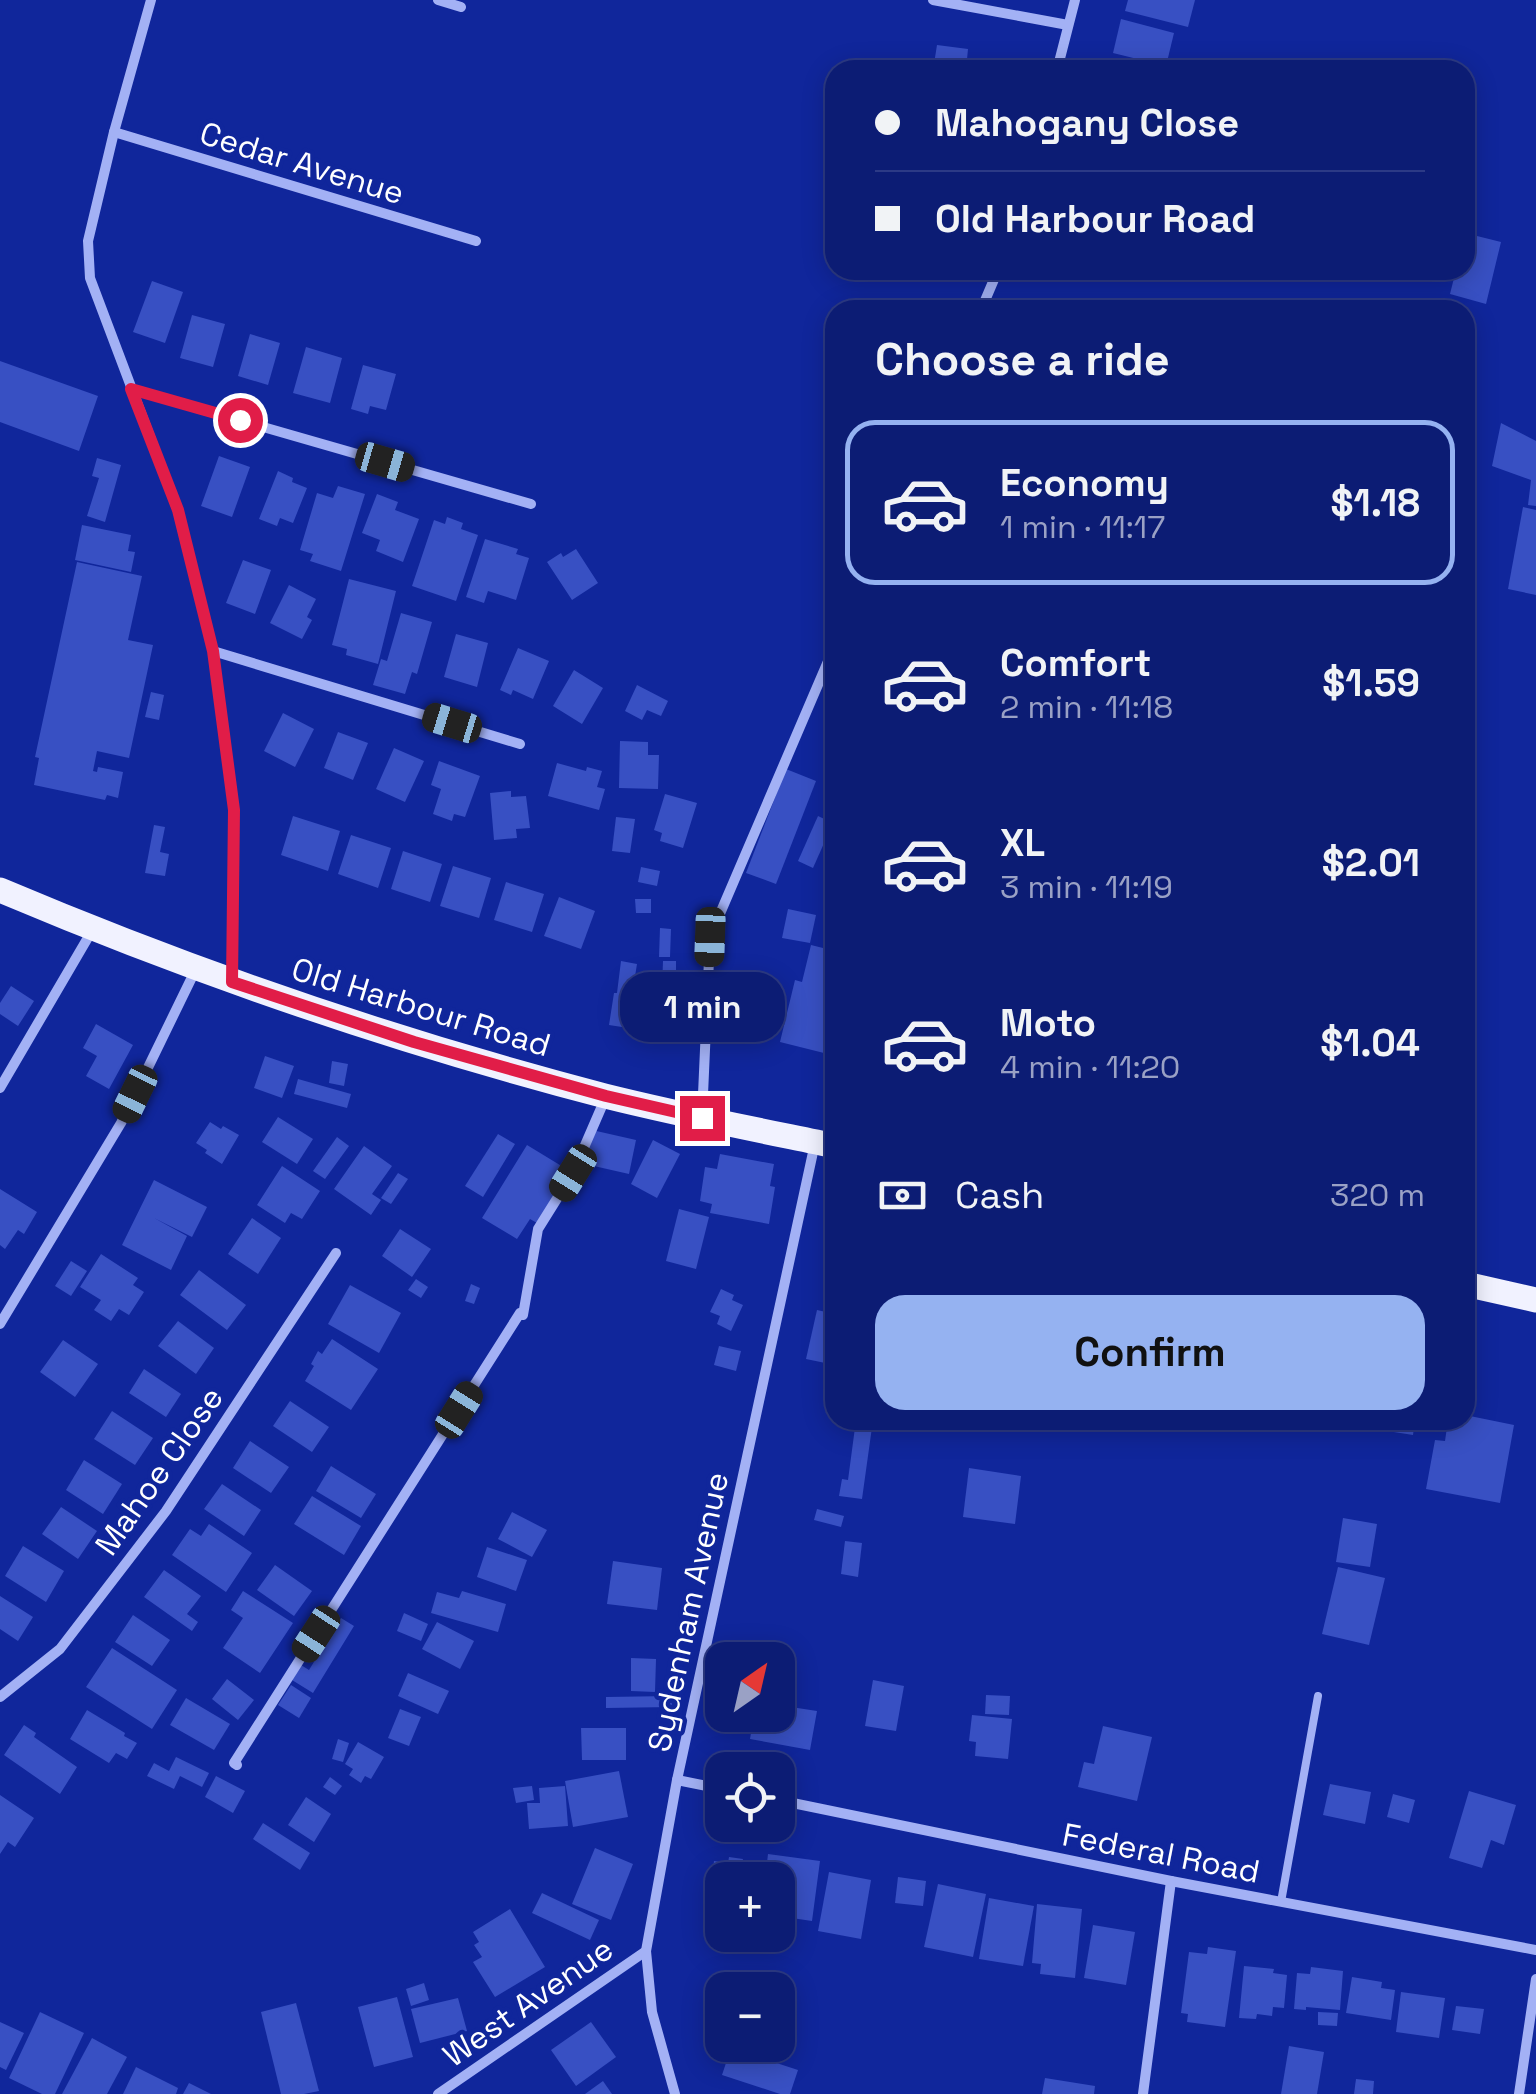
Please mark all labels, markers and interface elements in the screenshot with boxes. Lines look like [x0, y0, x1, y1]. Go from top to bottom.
text: Mahogany Close [935, 99, 1239, 147]
street label: Cedar Avenue [195, 113, 409, 213]
text: Old Harbour Road [935, 195, 1255, 243]
text: Choose a ride [875, 331, 1170, 388]
route start [218, 398, 263, 443]
car [352, 439, 418, 485]
icon: car [880, 458, 970, 548]
text: Economy [1000, 459, 1169, 507]
text: $1.18 [1330, 479, 1420, 527]
text: 1 min · 11:17 [1000, 507, 1165, 547]
icon: car [880, 638, 970, 728]
text: Comfort [1000, 639, 1151, 687]
text: $1.59 [1322, 659, 1420, 707]
text: 2 min · 11:18 [1000, 687, 1173, 727]
car [419, 700, 485, 746]
icon: car [880, 818, 970, 908]
text: XL [1000, 819, 1045, 867]
text: $2.01 [1322, 839, 1420, 887]
text: 3 min · 11:19 [1000, 867, 1173, 907]
car [694, 906, 726, 968]
street label: Old Harbour Road [287, 949, 555, 1065]
callout: 1 min [620, 973, 784, 1043]
text: 1 min [663, 987, 742, 1027]
icon: car [880, 998, 970, 1088]
text: Moto [1000, 999, 1096, 1047]
text: $1.04 [1320, 1019, 1420, 1067]
text: 4 min · 11:20 [1000, 1047, 1180, 1087]
car [108, 1060, 162, 1128]
route end [680, 1096, 725, 1141]
car [544, 1140, 602, 1206]
icon: cash [875, 1168, 930, 1223]
text: Cash [955, 1171, 1044, 1219]
text: 320 m [1330, 1175, 1425, 1215]
button: Confirm [875, 1295, 1425, 1410]
car [430, 1377, 488, 1443]
street label: Mahoe Close [86, 1379, 232, 1563]
street label: Sydenham Avenue [639, 1469, 737, 1755]
car [287, 1601, 345, 1667]
north arrow [705, 1642, 795, 1732]
map controls [705, 1642, 795, 2062]
button: locate [705, 1752, 795, 1842]
street label: Federal Road [1059, 1814, 1263, 1892]
button: + [705, 1862, 795, 1952]
street label: West Avenue [435, 1929, 621, 2075]
button: − [705, 1972, 795, 2062]

